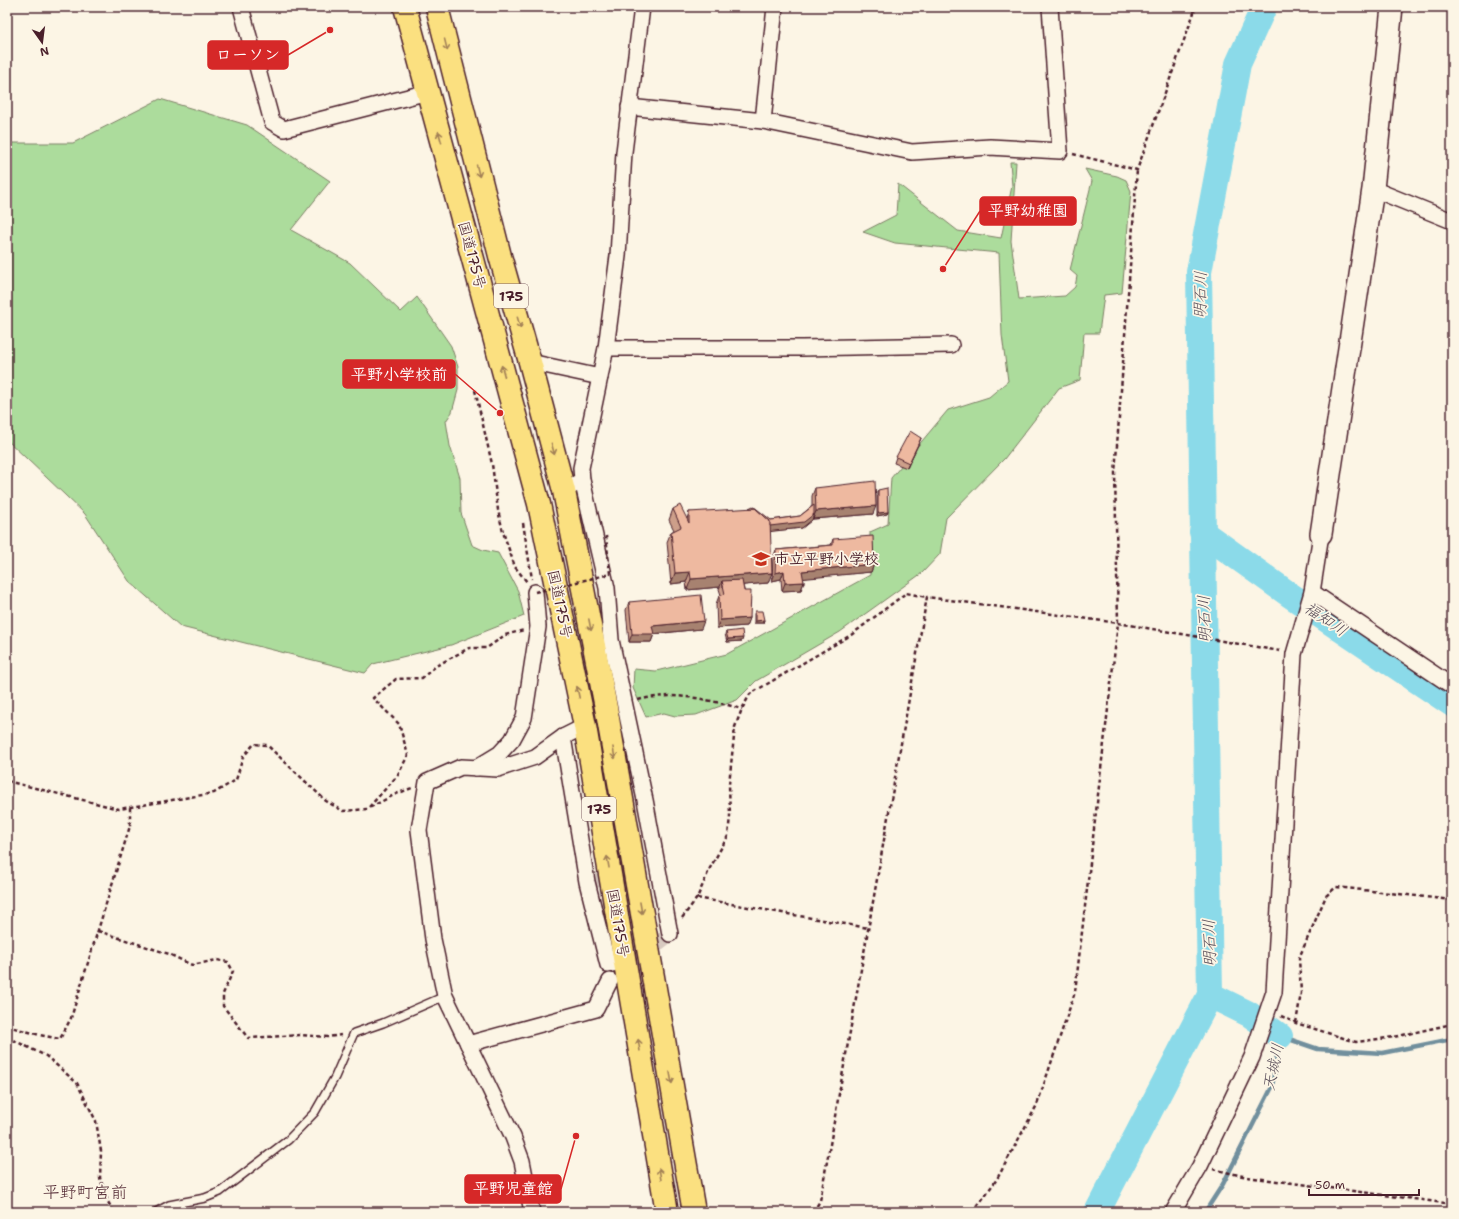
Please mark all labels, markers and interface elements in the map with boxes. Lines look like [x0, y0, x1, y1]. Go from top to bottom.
north arrow [22, 22, 62, 62]
one-way arrow [443, 38, 451, 51]
callout: ローソン [208, 41, 288, 69]
text: N [38, 43, 50, 60]
text: ローソン [216, 44, 280, 65]
one-way arrow [436, 131, 444, 144]
one-way arrow [475, 164, 483, 177]
callout: 平野幼稚園 [980, 197, 1076, 225]
text: 平野幼稚園 [988, 200, 1068, 221]
street label: 国道175号 [453, 219, 491, 291]
water label: 明石川 [1189, 271, 1211, 319]
road number: 175 [494, 284, 528, 308]
one-way arrow [516, 317, 523, 330]
callout: 平野小学校前 [343, 360, 455, 388]
text: 平野小学校前 [351, 364, 447, 385]
one-way arrow [499, 365, 506, 378]
one-way arrow [550, 442, 557, 455]
school or university icon: 市立平野小学校 [751, 549, 771, 569]
place label: 市立平野小学校 [774, 549, 879, 569]
street label: 国道175号 [543, 568, 577, 640]
water label: 明石川 [1193, 595, 1215, 643]
water label: 福知川 [1300, 597, 1352, 641]
one-way arrow [587, 618, 595, 631]
one-way arrow [574, 686, 582, 699]
one-way arrow [610, 746, 618, 759]
road number: 175 [582, 797, 616, 821]
one-way arrow [604, 856, 612, 869]
street label: 国道175号 [602, 887, 634, 959]
one-way arrow [638, 901, 646, 914]
water label: 明石川 [1198, 919, 1220, 967]
one-way arrow [635, 1039, 643, 1052]
water label: 天城川 [1258, 1041, 1288, 1093]
one-way arrow [667, 1071, 675, 1084]
one-way arrow [656, 1167, 664, 1180]
scale bar [1309, 1171, 1419, 1197]
callout: 平野児童館 [465, 1175, 561, 1203]
text: 50 m [1315, 1177, 1345, 1193]
text: 平野児童館 [473, 1178, 553, 1199]
district label: 平野町宮前 [43, 1181, 128, 1203]

